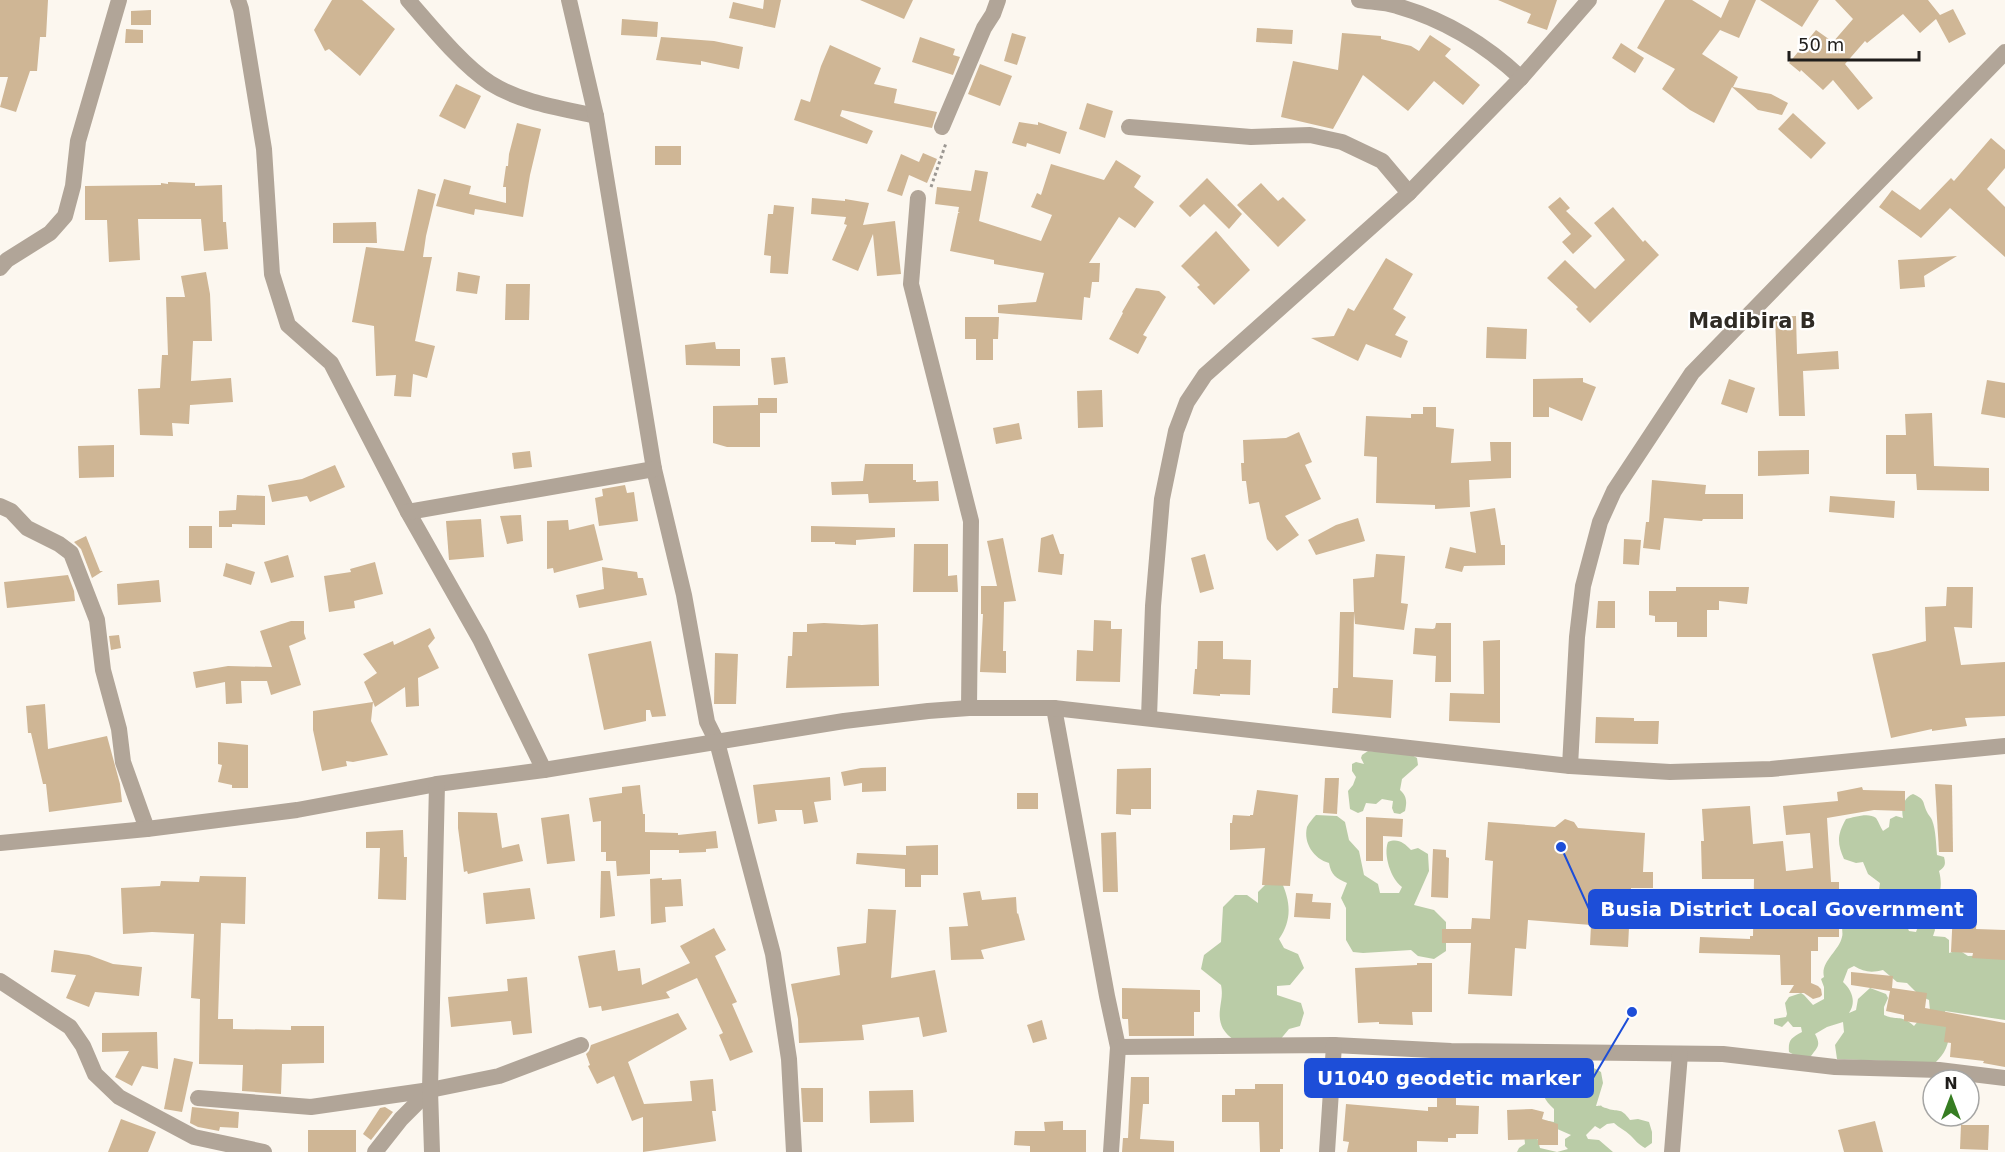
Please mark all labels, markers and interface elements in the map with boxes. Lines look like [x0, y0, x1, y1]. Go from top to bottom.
scale bar [1789, 24, 1920, 62]
text: 50 m [1798, 34, 1844, 55]
district label: Madibira B [1688, 309, 1816, 333]
callout: Busia District Local Government [1589, 890, 1976, 928]
text: Busia District Local Government [1600, 897, 1964, 921]
callout: U1040 geodetic marker [1305, 1059, 1593, 1097]
text: U1040 geodetic marker [1317, 1066, 1581, 1090]
north arrow [1921, 1068, 1981, 1128]
text: N [1944, 1074, 1958, 1093]

